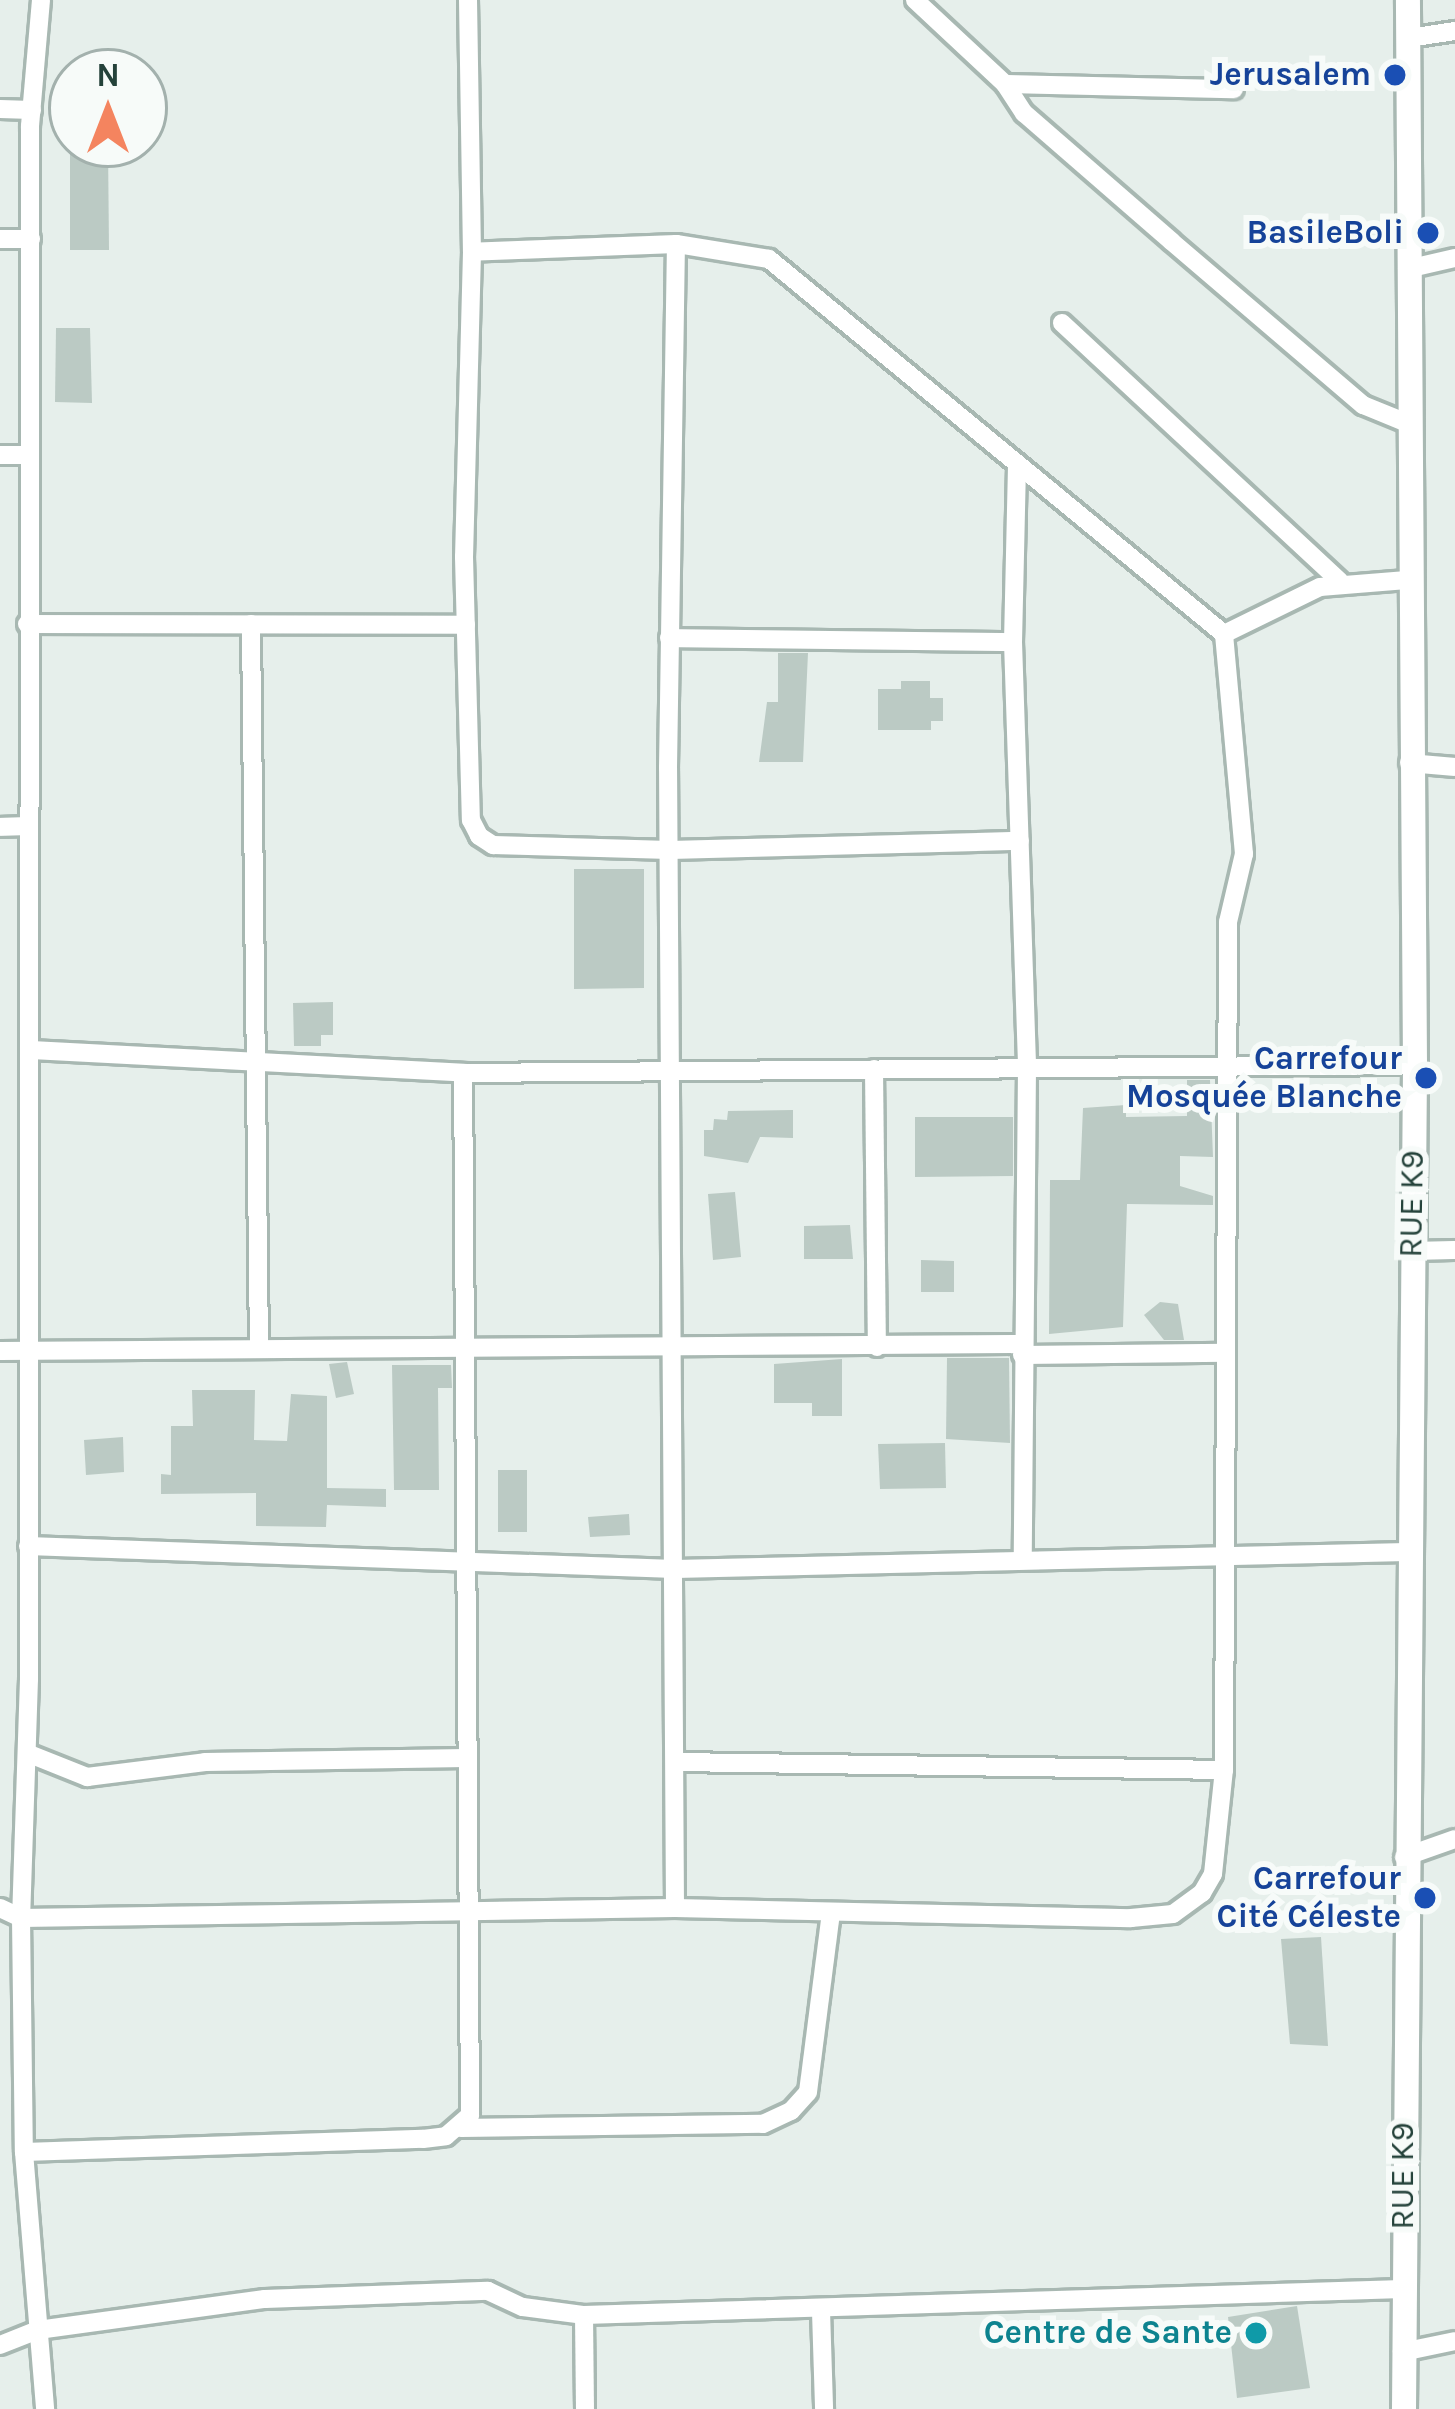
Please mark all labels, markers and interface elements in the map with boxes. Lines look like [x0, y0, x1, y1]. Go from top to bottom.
north arrow [48, 48, 168, 168]
place label: Jerusalem [1210, 55, 1371, 95]
text: N [96, 56, 120, 94]
marker: Jerusalem [1382, 62, 1408, 88]
place label: BasileBoli [1247, 213, 1404, 253]
marker: BasileBoli [1415, 220, 1441, 246]
place label: Carrefour Mosquée Blanche [1126, 1039, 1402, 1117]
marker: Carrefour Mosquée Blanche [1413, 1065, 1439, 1091]
street label: RUE K9 [1391, 1150, 1433, 1258]
place label: Carrefour Cité Céleste [1217, 1859, 1401, 1937]
marker: Carrefour Cité Céleste [1412, 1885, 1438, 1911]
street label: RUE K9 [1383, 2122, 1423, 2230]
place label: Centre de Sante [984, 2313, 1232, 2353]
marker: Centre de Sante [1243, 2320, 1269, 2346]

